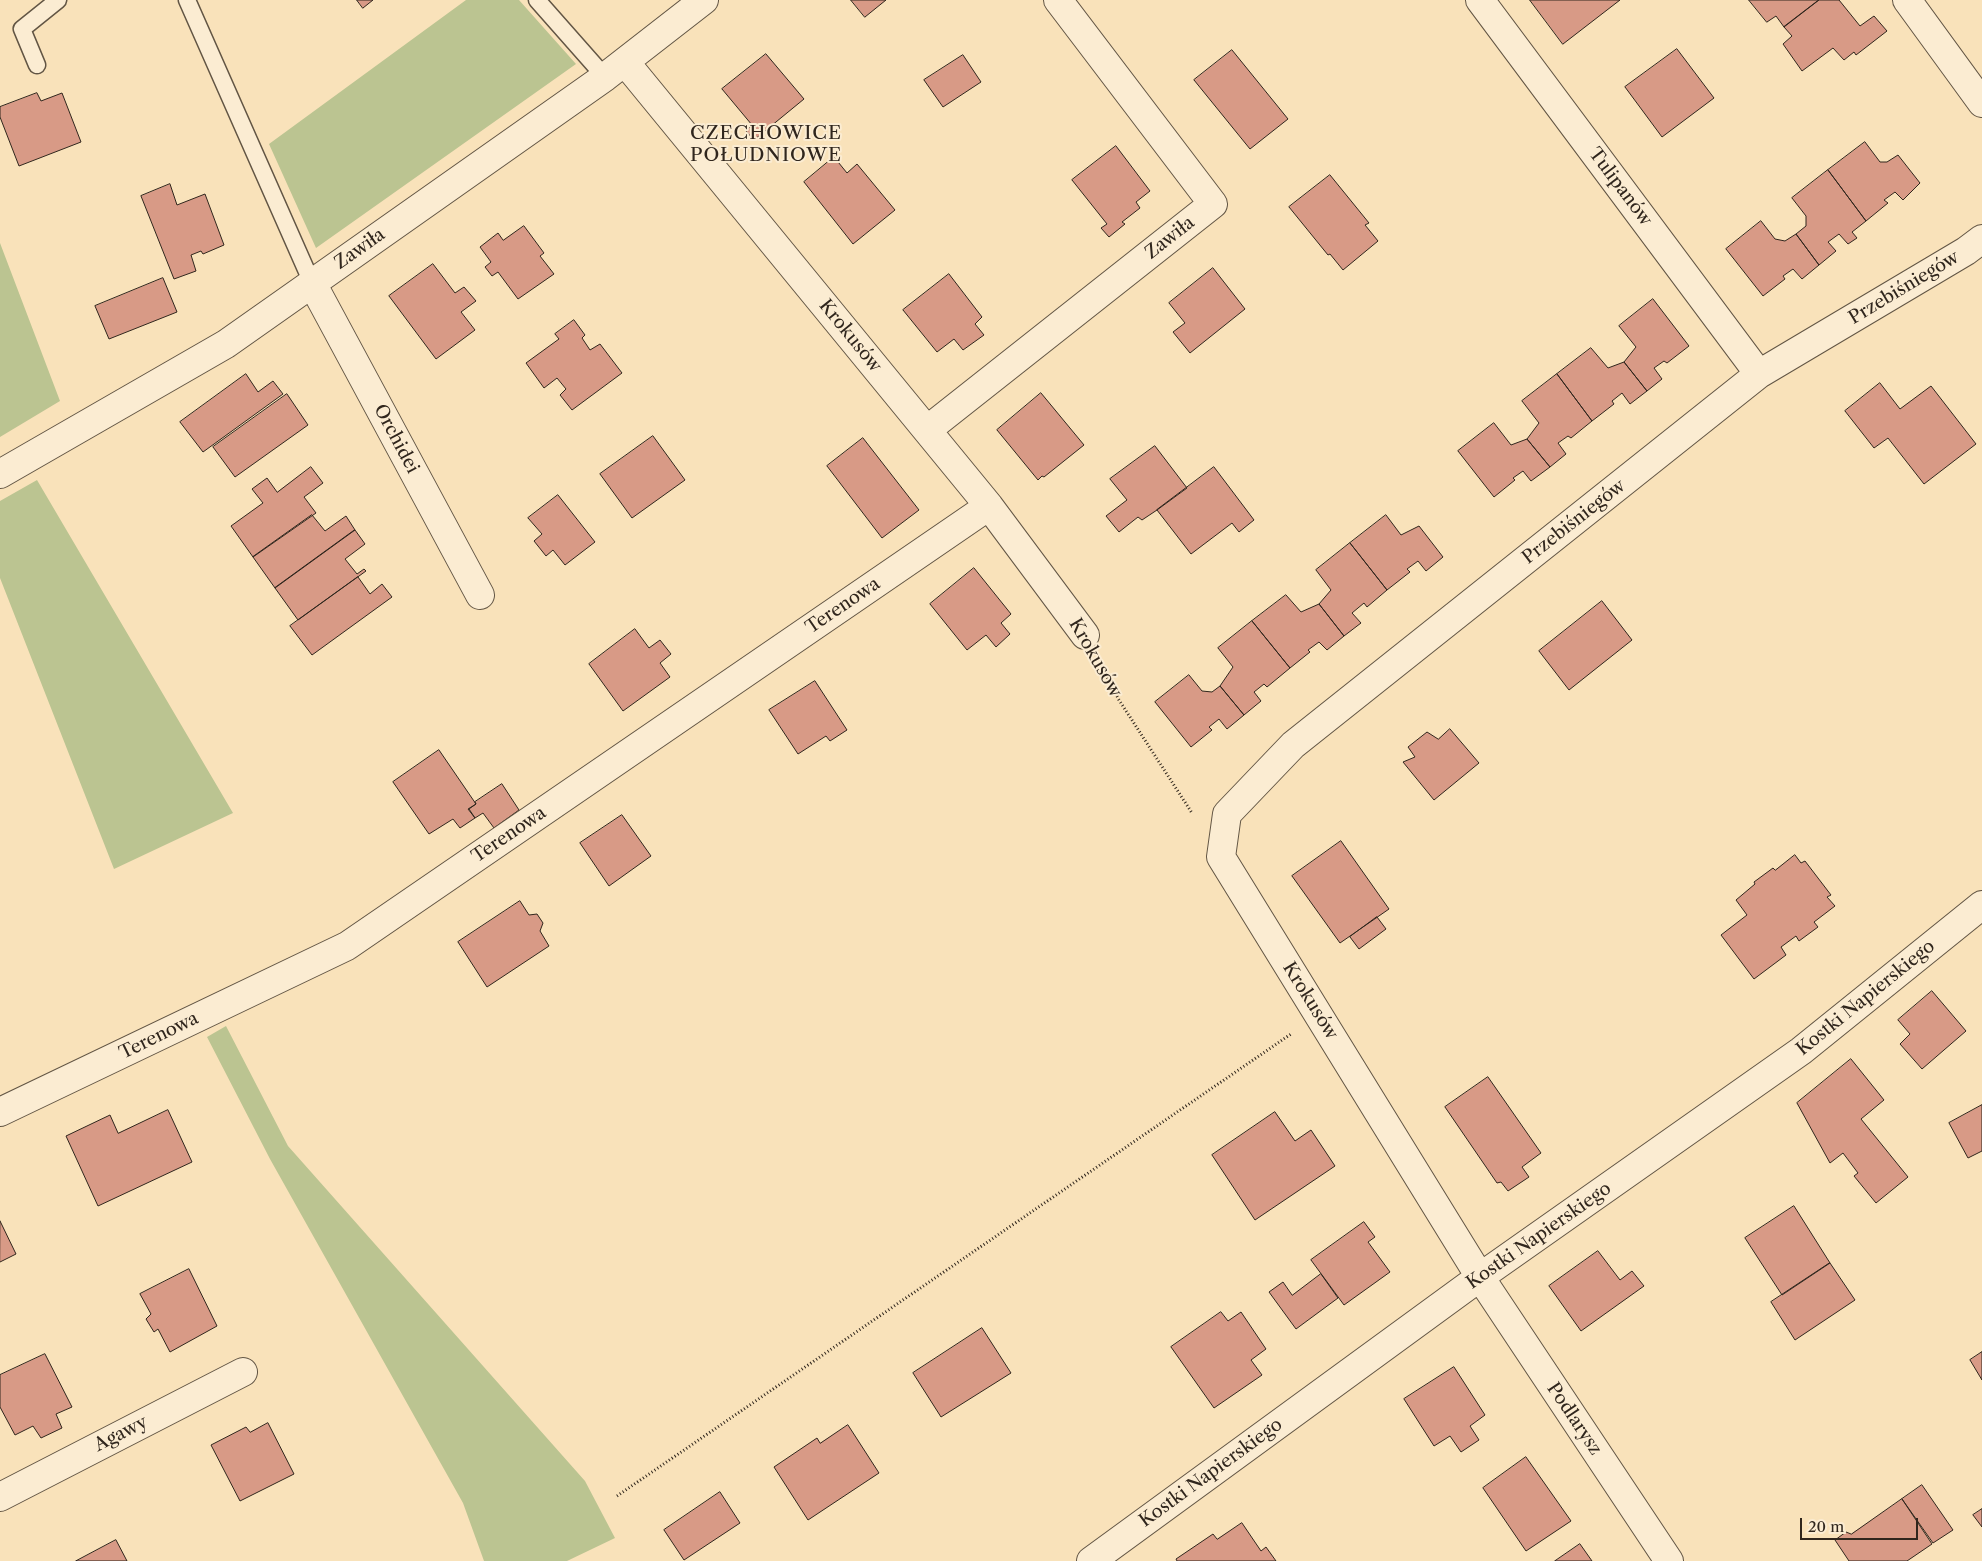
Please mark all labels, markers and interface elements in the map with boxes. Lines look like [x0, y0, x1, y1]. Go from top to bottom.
district label: CZECHOWICE POŁUDNIOWE [689, 123, 843, 167]
street label: Tulipanów [1584, 144, 1656, 230]
street label: Zawiła [1141, 212, 1199, 264]
street label: Zawiła [331, 224, 389, 274]
street label: Przebiśniegów [1845, 247, 1963, 329]
street label: Krokusów [814, 295, 886, 377]
street label: Orchidei [369, 401, 423, 477]
street label: Przebiśniegów [1518, 475, 1630, 569]
street label: Terenowa [802, 573, 884, 639]
street label: Krokusów [1064, 615, 1126, 701]
street label: Terenowa [468, 802, 550, 868]
street label: Kostki Napierskiego [1793, 936, 1939, 1060]
street label: Krokusów [1278, 958, 1342, 1044]
street label: Terenowa [116, 1008, 202, 1064]
street label: Kostki Napierskiego [1463, 1178, 1615, 1294]
street label: Podlarysz [1542, 1379, 1606, 1459]
street label: Agawy [91, 1412, 151, 1456]
street label: Kostki Napierskiego [1135, 1414, 1287, 1532]
scale bar [1802, 1508, 1920, 1540]
text: 20 m [1808, 1517, 1844, 1536]

